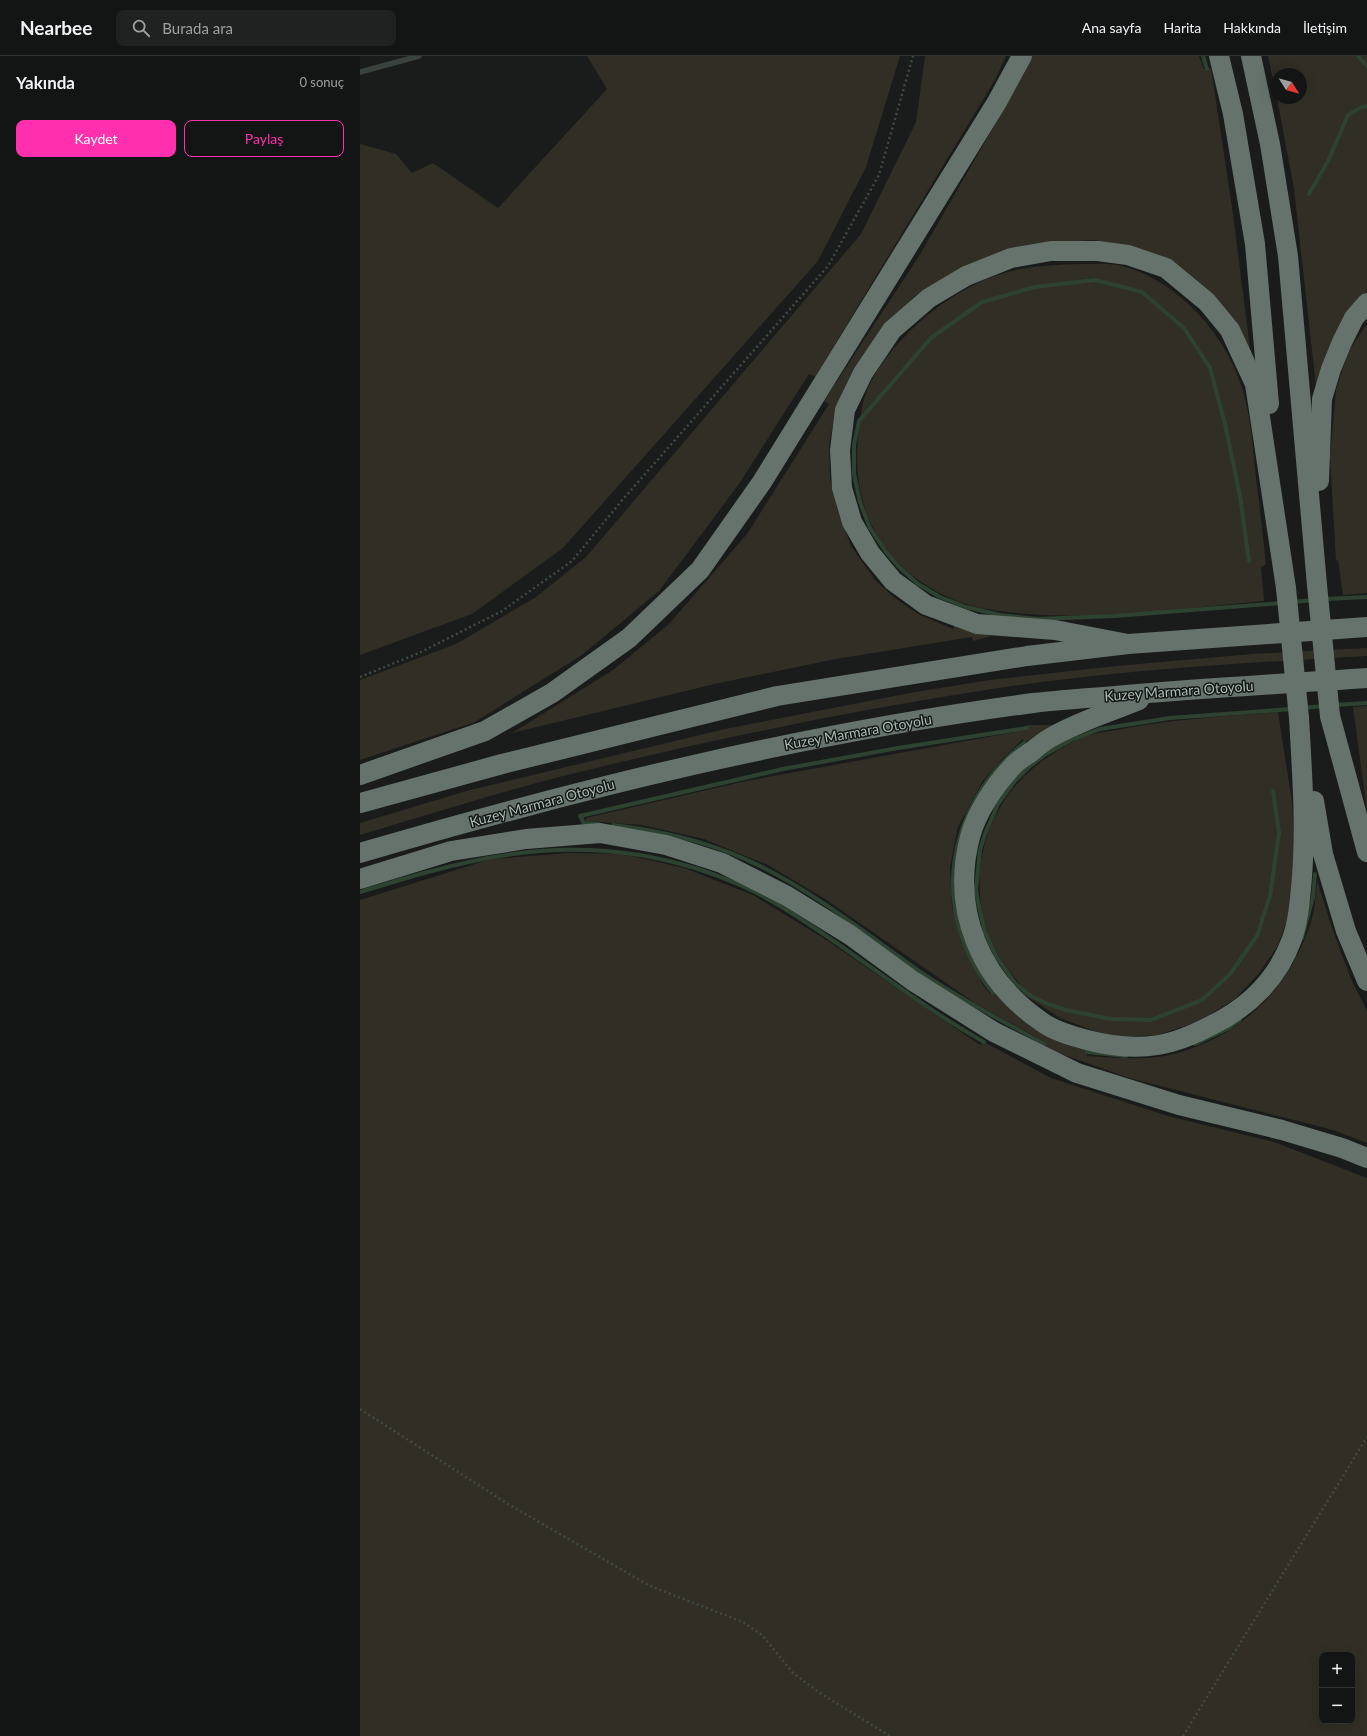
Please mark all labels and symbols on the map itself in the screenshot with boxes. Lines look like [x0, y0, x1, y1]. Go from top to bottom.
north arrow [1271, 68, 1307, 104]
street label: Kuzey Marmara Otoyolu [1104, 677, 1254, 704]
street label: Kuzey Marmara Otoyolu [783, 710, 933, 753]
street label: Kuzey Marmara Otoyolu [468, 775, 616, 830]

